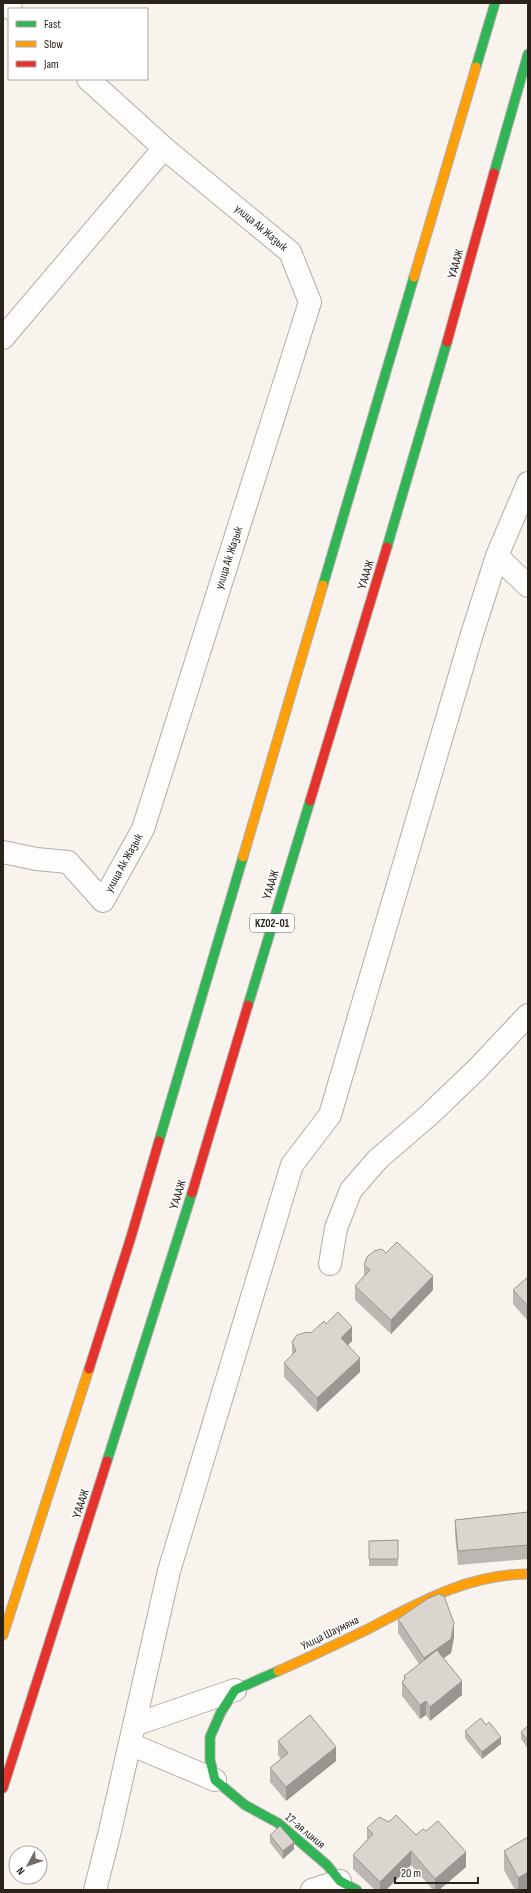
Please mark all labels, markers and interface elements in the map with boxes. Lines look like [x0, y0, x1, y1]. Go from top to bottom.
legend [8, 8, 148, 80]
text: Fast [44, 17, 61, 32]
text: Slow [44, 37, 63, 52]
text: Jam [43, 57, 59, 72]
street label: улица Ак Жазык [231, 201, 291, 255]
street label: ҮАААЖ [445, 247, 467, 281]
street label: улица Ак Жазык [212, 524, 246, 591]
street label: ҮАААЖ [354, 558, 378, 592]
street label: улица Ак Жазык [102, 830, 147, 895]
street label: ҮАААЖ [259, 868, 283, 902]
road number: KZ02-01 [250, 914, 294, 932]
street label: ҮАААЖ [166, 1178, 190, 1212]
street label: ҮАААЖ [69, 1487, 93, 1521]
street label: Улица Шаумяна [299, 1612, 362, 1653]
street label: 17-ая линия [282, 1810, 328, 1852]
north arrow [8, 1845, 48, 1885]
scale bar [395, 1859, 478, 1885]
text: N [14, 1865, 28, 1878]
text: 20 m [401, 1866, 421, 1881]

